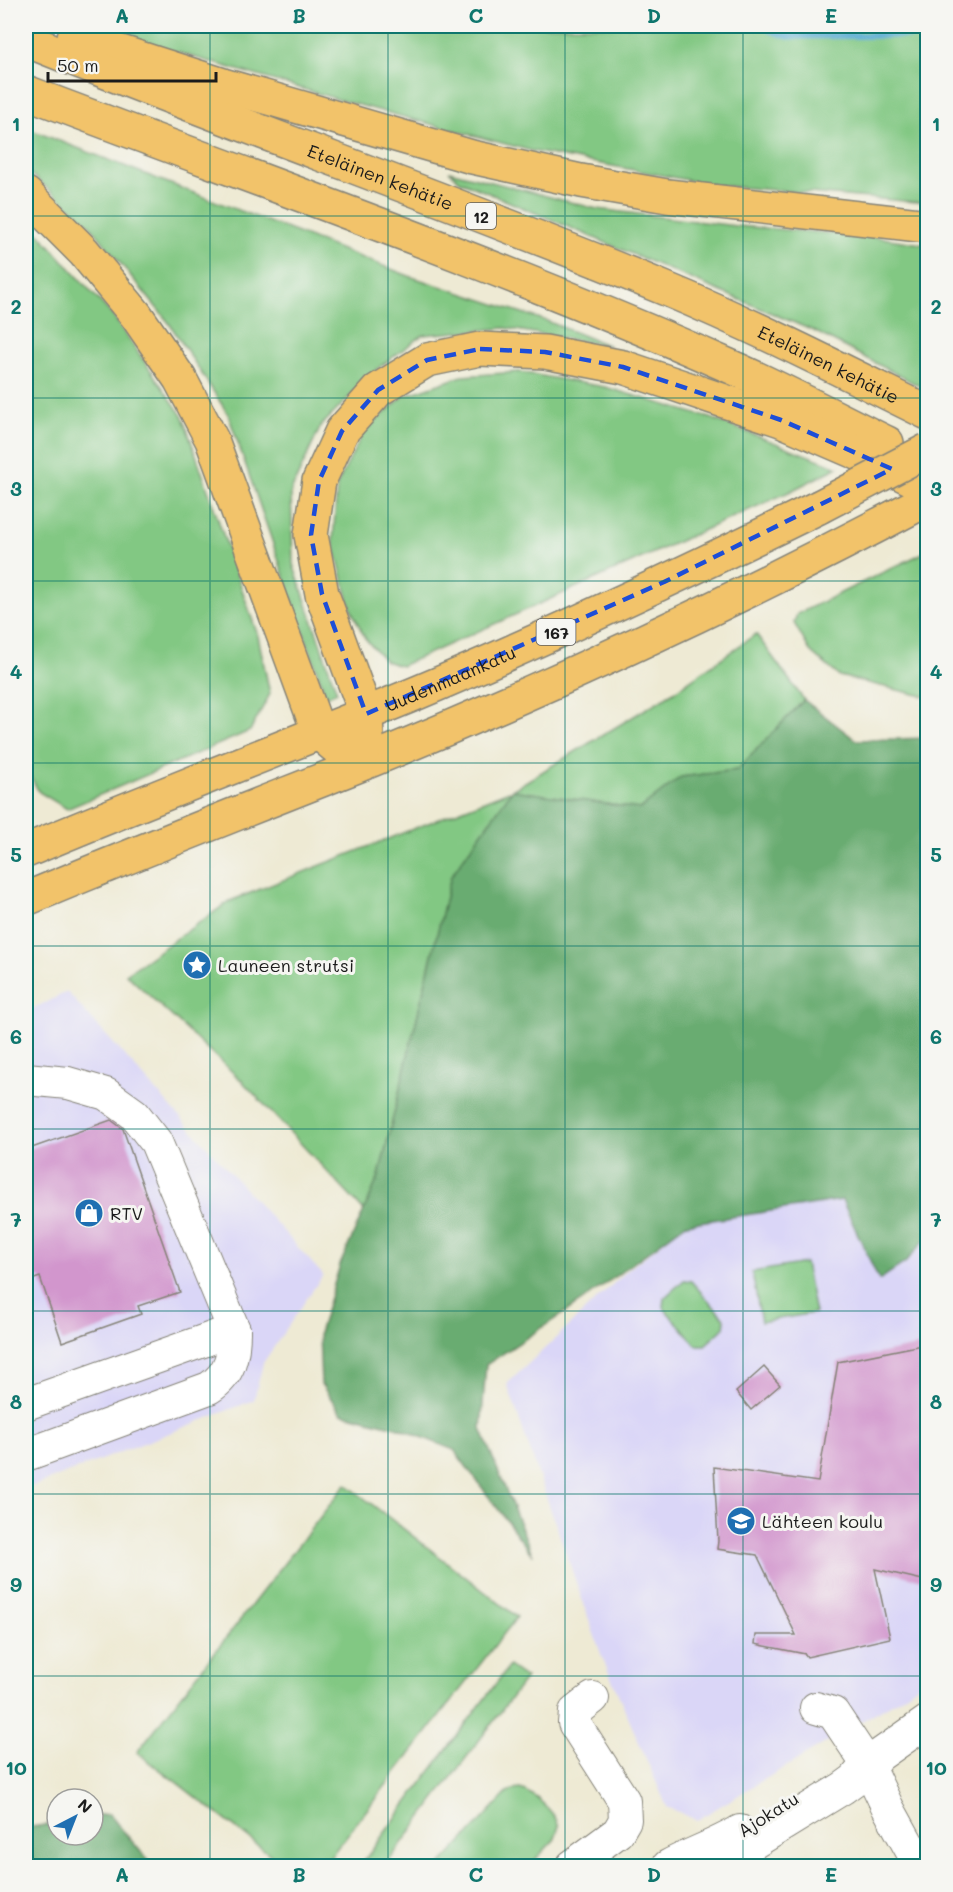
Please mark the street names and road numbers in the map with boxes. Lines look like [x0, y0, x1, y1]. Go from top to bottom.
street label: Eteläinen kehätie [304, 138, 457, 215]
road number: 12 [466, 203, 496, 229]
street label: Eteläinen kehätie [754, 320, 903, 409]
road number: 167 [536, 619, 576, 645]
street label: Uudenmaankatu [381, 640, 519, 717]
street label: Ajokatu [733, 1786, 803, 1842]

